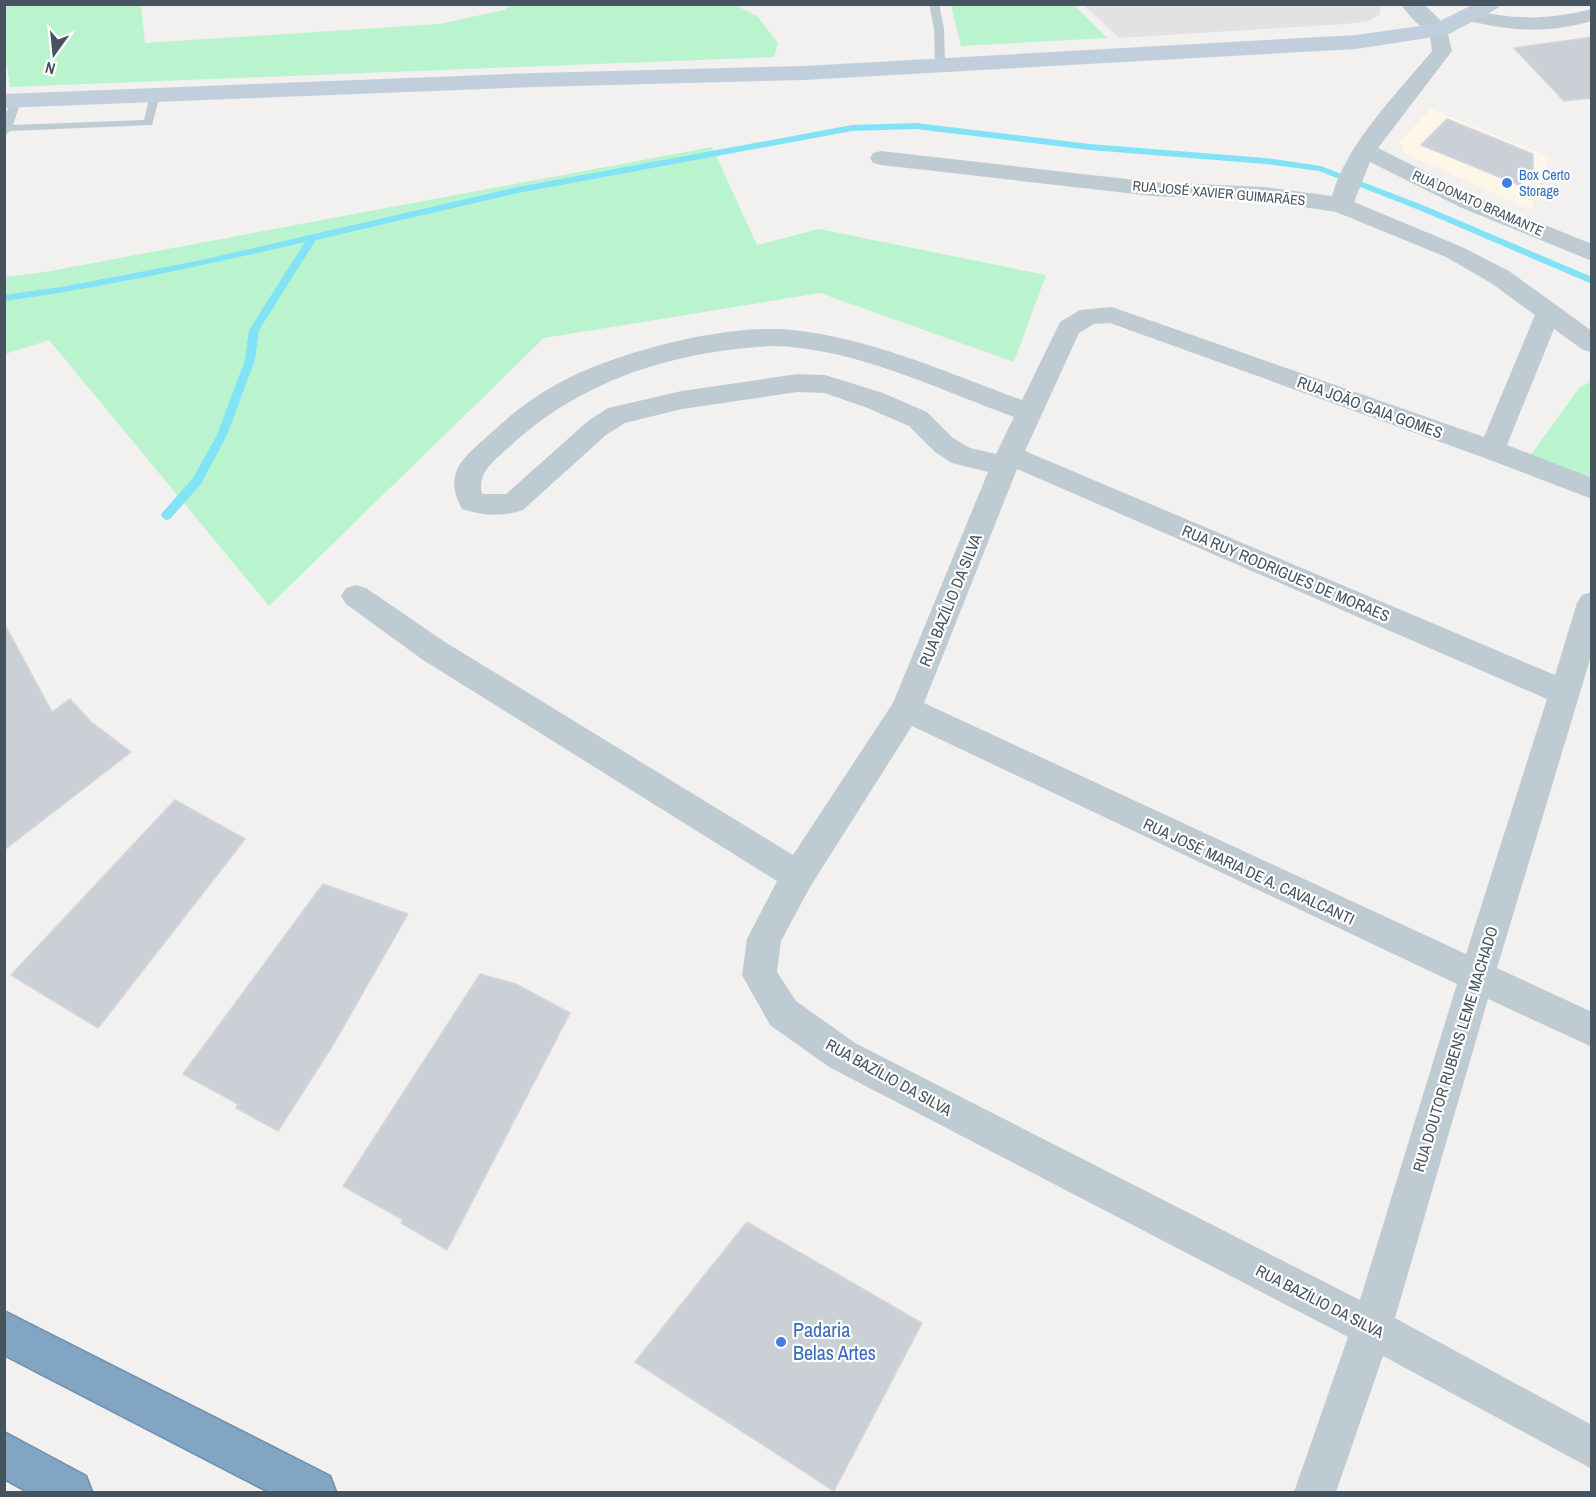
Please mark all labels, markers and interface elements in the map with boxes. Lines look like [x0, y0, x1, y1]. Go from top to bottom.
north arrow [24, 24, 84, 84]
text: N [43, 57, 58, 80]
street label: RUA DONATO BRAMANTE [1410, 166, 1546, 240]
place label: Box Certo Storage [1519, 166, 1570, 200]
street label: RUA JOSÉ XAVIER GUIMARÃES [1132, 176, 1306, 210]
marker: Box Certo Storage [1500, 176, 1514, 190]
street label: RUA JOÃO GAIA GOMES [1294, 370, 1446, 444]
street label: RUA RUY RODRIGUES DE MORAES [1179, 519, 1393, 627]
street label: RUA BAZÍLIO DA SILVA [913, 530, 987, 670]
street label: RUA JOSÉ MARIA DE A. CAVALCANTI [1140, 812, 1358, 930]
street label: RUA DOUTOR RUBENS LEME MACHADO [1407, 924, 1503, 1174]
street label: RUA BAZÍLIO DA SILVA [822, 1033, 956, 1121]
street label: RUA BAZÍLIO DA SILVA [1252, 1259, 1388, 1343]
place label: Padaria Belas Artes [793, 1316, 876, 1366]
marker: Padaria Belas Artes [774, 1335, 788, 1349]

